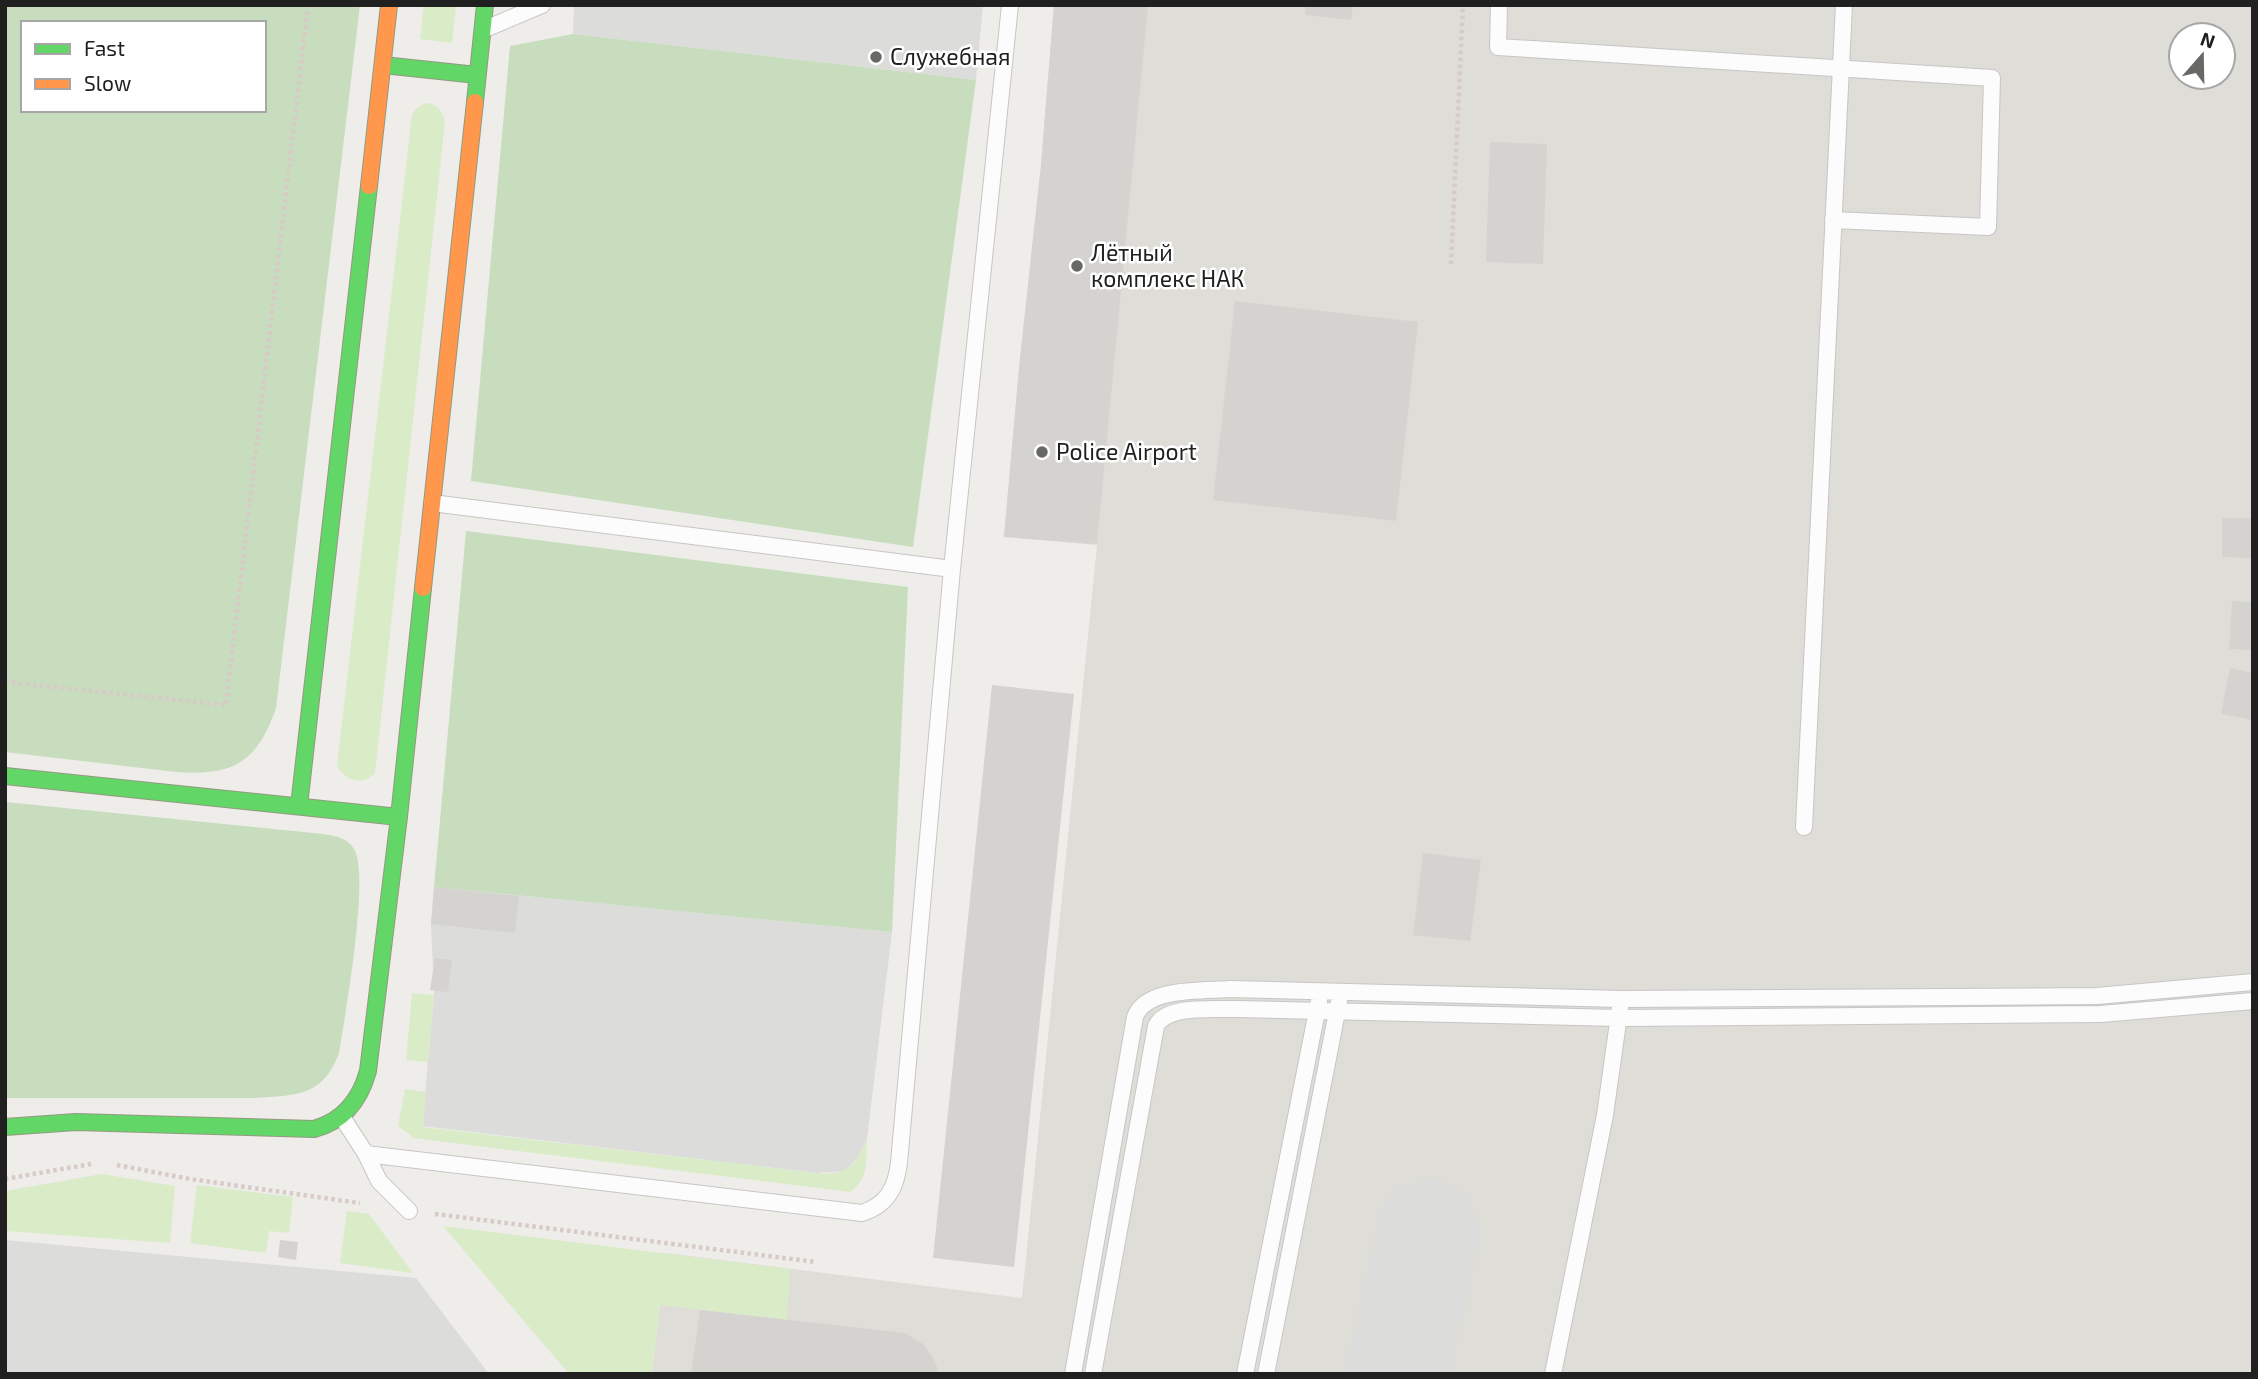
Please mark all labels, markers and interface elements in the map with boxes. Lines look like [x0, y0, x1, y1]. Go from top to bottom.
legend [21, 21, 266, 112]
north arrow [2167, 21, 2237, 91]
text: N [2198, 26, 2218, 53]
text: Fast [84, 35, 125, 60]
place label: Служебная [890, 42, 1011, 71]
marker: Служебная [868, 49, 884, 65]
text: Slow [84, 70, 131, 95]
place label: Лётный комплекс НАК [1091, 238, 1244, 292]
marker: Лётный комплекс НАК [1069, 258, 1085, 274]
place label: Police Airport [1056, 437, 1197, 465]
marker: Police Airport [1034, 444, 1050, 460]

